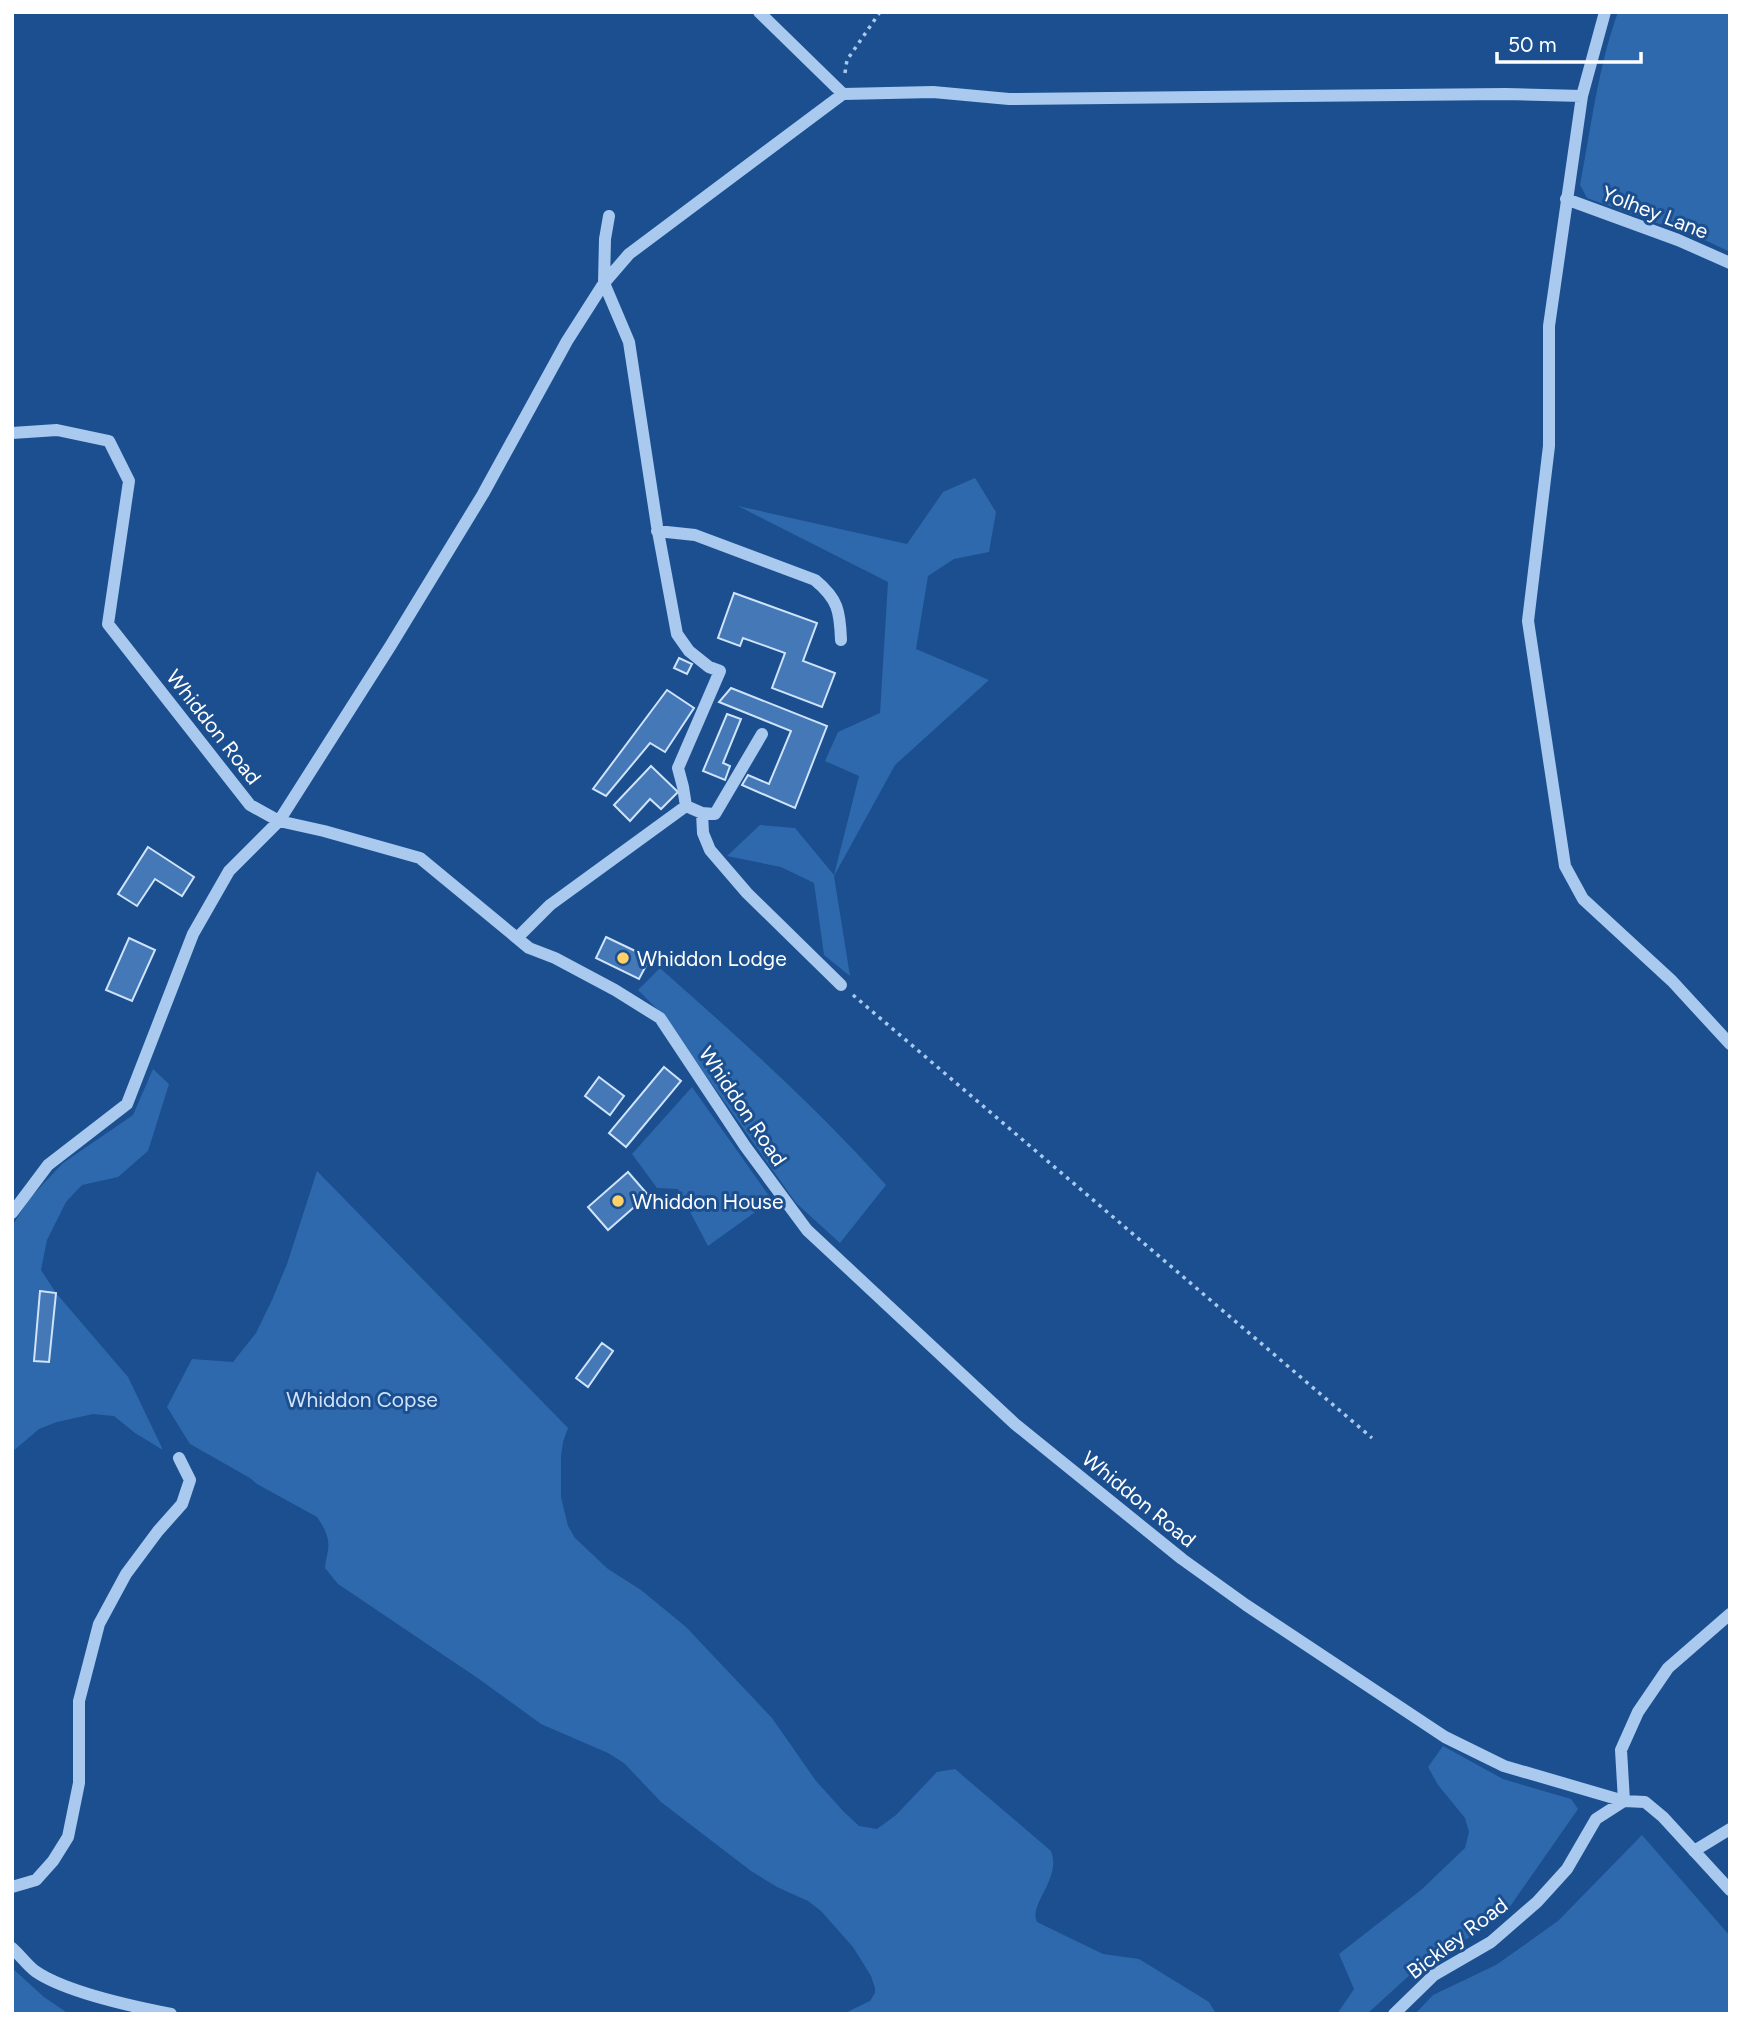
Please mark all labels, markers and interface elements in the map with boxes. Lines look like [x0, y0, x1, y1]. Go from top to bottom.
scale bar [1497, 21, 1640, 65]
text: 50 m [1508, 32, 1557, 57]
street label: Yolhey Lane [1598, 180, 1712, 244]
street label: Whiddon Road [161, 665, 267, 789]
place label: Whiddon Lodge [637, 946, 787, 971]
marker: Whiddon Lodge [615, 950, 631, 966]
street label: Whiddon Road [694, 1041, 792, 1171]
place label: Whiddon House [632, 1189, 783, 1214]
marker: Whiddon House [610, 1193, 626, 1209]
park label: Whiddon Copse [286, 1387, 438, 1412]
street label: Whiddon Road [1077, 1446, 1201, 1552]
street label: Bickley Road [1402, 1892, 1512, 1984]

